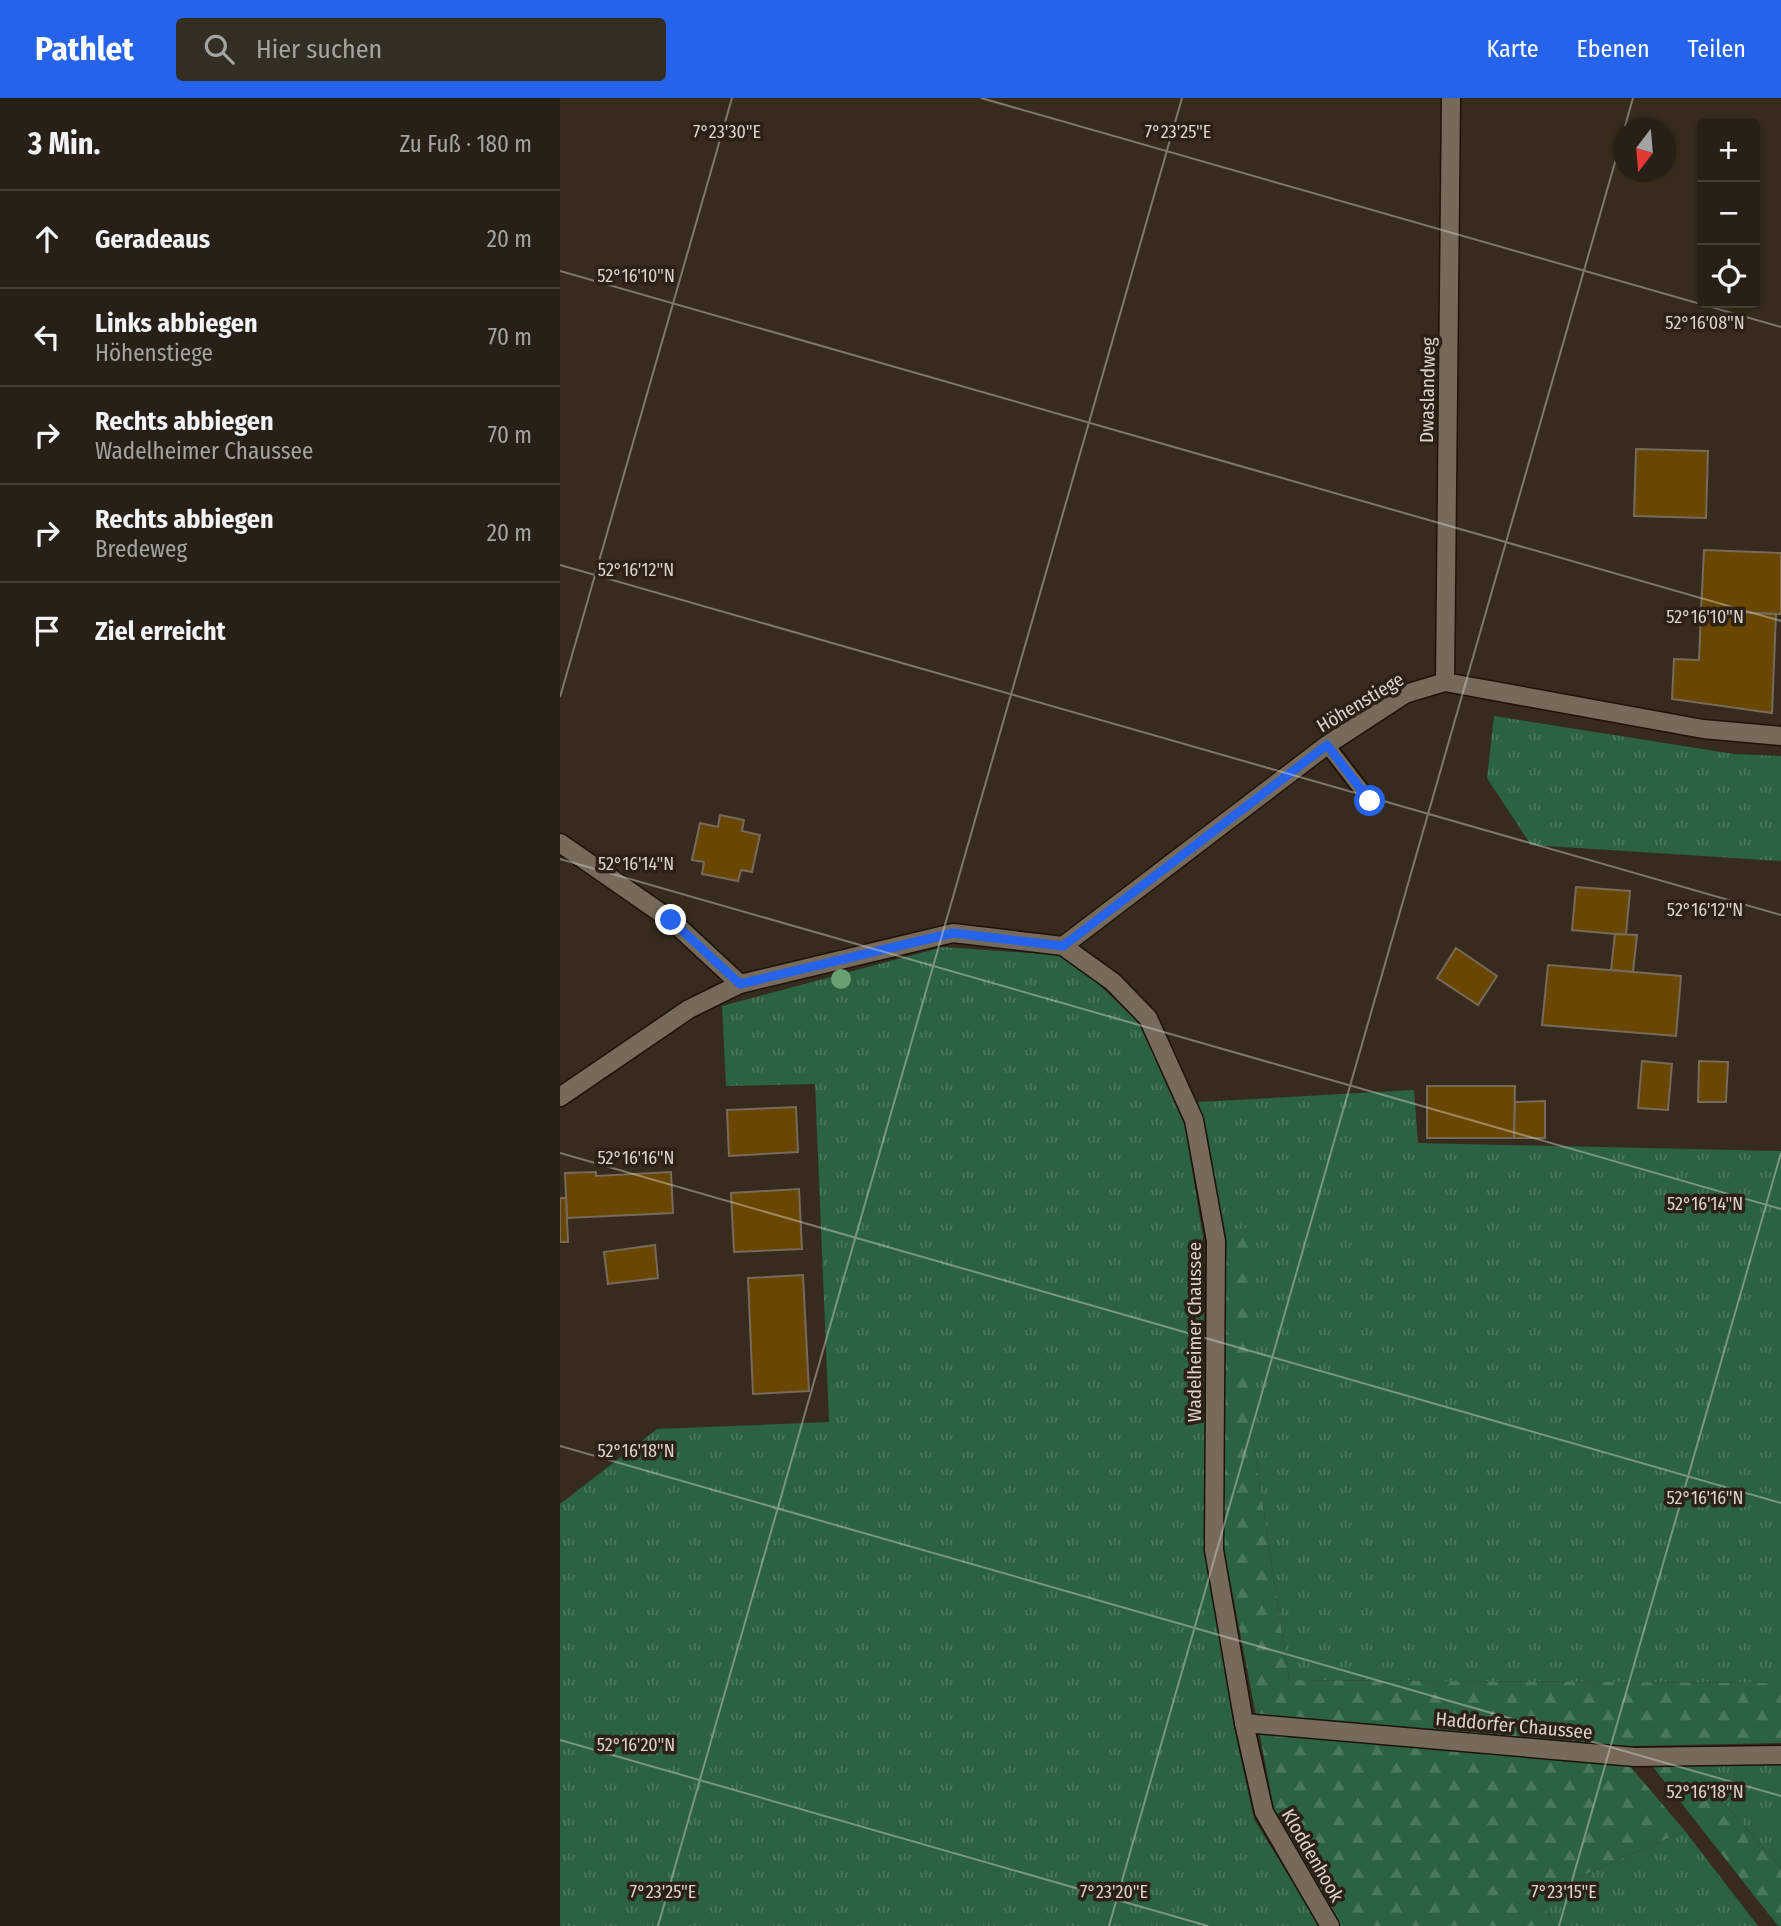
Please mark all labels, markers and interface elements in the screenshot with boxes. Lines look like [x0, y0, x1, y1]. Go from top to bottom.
search box [176, 18, 666, 81]
text: Pathlet [35, 29, 134, 69]
icon: search [200, 30, 238, 68]
text: Hier suchen [256, 34, 382, 65]
text: Karte [1487, 35, 1539, 63]
text: Ebenen [1577, 35, 1650, 63]
text: Teilen [1688, 35, 1746, 63]
north arrow [1613, 119, 1676, 182]
map controls [1697, 119, 1760, 308]
button: + [1697, 119, 1760, 182]
text: 7°23'30"E [693, 121, 761, 143]
text: 7°23'25"E [1145, 121, 1211, 143]
text: 3 Min. [28, 126, 100, 162]
text: Zu Fuß · 180 m [399, 130, 532, 158]
button: − [1697, 182, 1760, 245]
icon: ahead [28, 220, 66, 258]
text: Geradeaus [95, 224, 210, 255]
text: 20 m [487, 225, 532, 253]
button: locate [1697, 245, 1760, 308]
text: 52°16'10"N [597, 265, 675, 287]
text: Links abbiegen [95, 308, 258, 339]
text: 52°16'08"N [1665, 312, 1745, 334]
icon: left [28, 318, 66, 356]
text: 70 m [488, 323, 532, 351]
street label: Dwaslandweg [1415, 337, 1440, 443]
text: Höhenstiege [95, 339, 213, 367]
text: Rechts abbiegen [95, 406, 274, 437]
icon: right [28, 416, 66, 454]
text: 70 m [488, 421, 532, 449]
text: Wadelheimer Chaussee [95, 437, 313, 465]
text: Rechts abbiegen [95, 504, 274, 535]
icon: right [28, 514, 66, 552]
text: 20 m [487, 519, 532, 547]
text: Bredeweg [95, 535, 187, 563]
text: 52°16'12"N [598, 559, 674, 581]
text: 52°16'10"N [1666, 606, 1744, 628]
icon: arrive [28, 612, 66, 650]
text: Ziel erreicht [95, 616, 226, 647]
street label: Höhenstiege [1313, 667, 1408, 737]
route start [1354, 785, 1385, 816]
text: 52°16'14"N [598, 853, 674, 875]
text: 52°16'12"N [1667, 899, 1743, 921]
route end [655, 904, 686, 935]
text: 52°16'16"N [597, 1147, 675, 1169]
text: 52°16'14"N [1667, 1193, 1743, 1215]
street label: Wadelheimer Chaussee [1183, 1242, 1206, 1422]
text: 52°16'18"N [597, 1440, 675, 1462]
text: 52°16'16"N [1666, 1487, 1744, 1509]
street label: Haddorfer Chaussee [1435, 1707, 1593, 1744]
text: 52°16'20"N [597, 1734, 675, 1756]
text: 52°16'18"N [1666, 1781, 1744, 1803]
street label: Kloddenhook [1277, 1805, 1348, 1906]
text: 7°23'25"E [630, 1881, 696, 1903]
text: 7°23'20"E [1080, 1881, 1148, 1903]
text: 7°23'15"E [1531, 1881, 1597, 1903]

